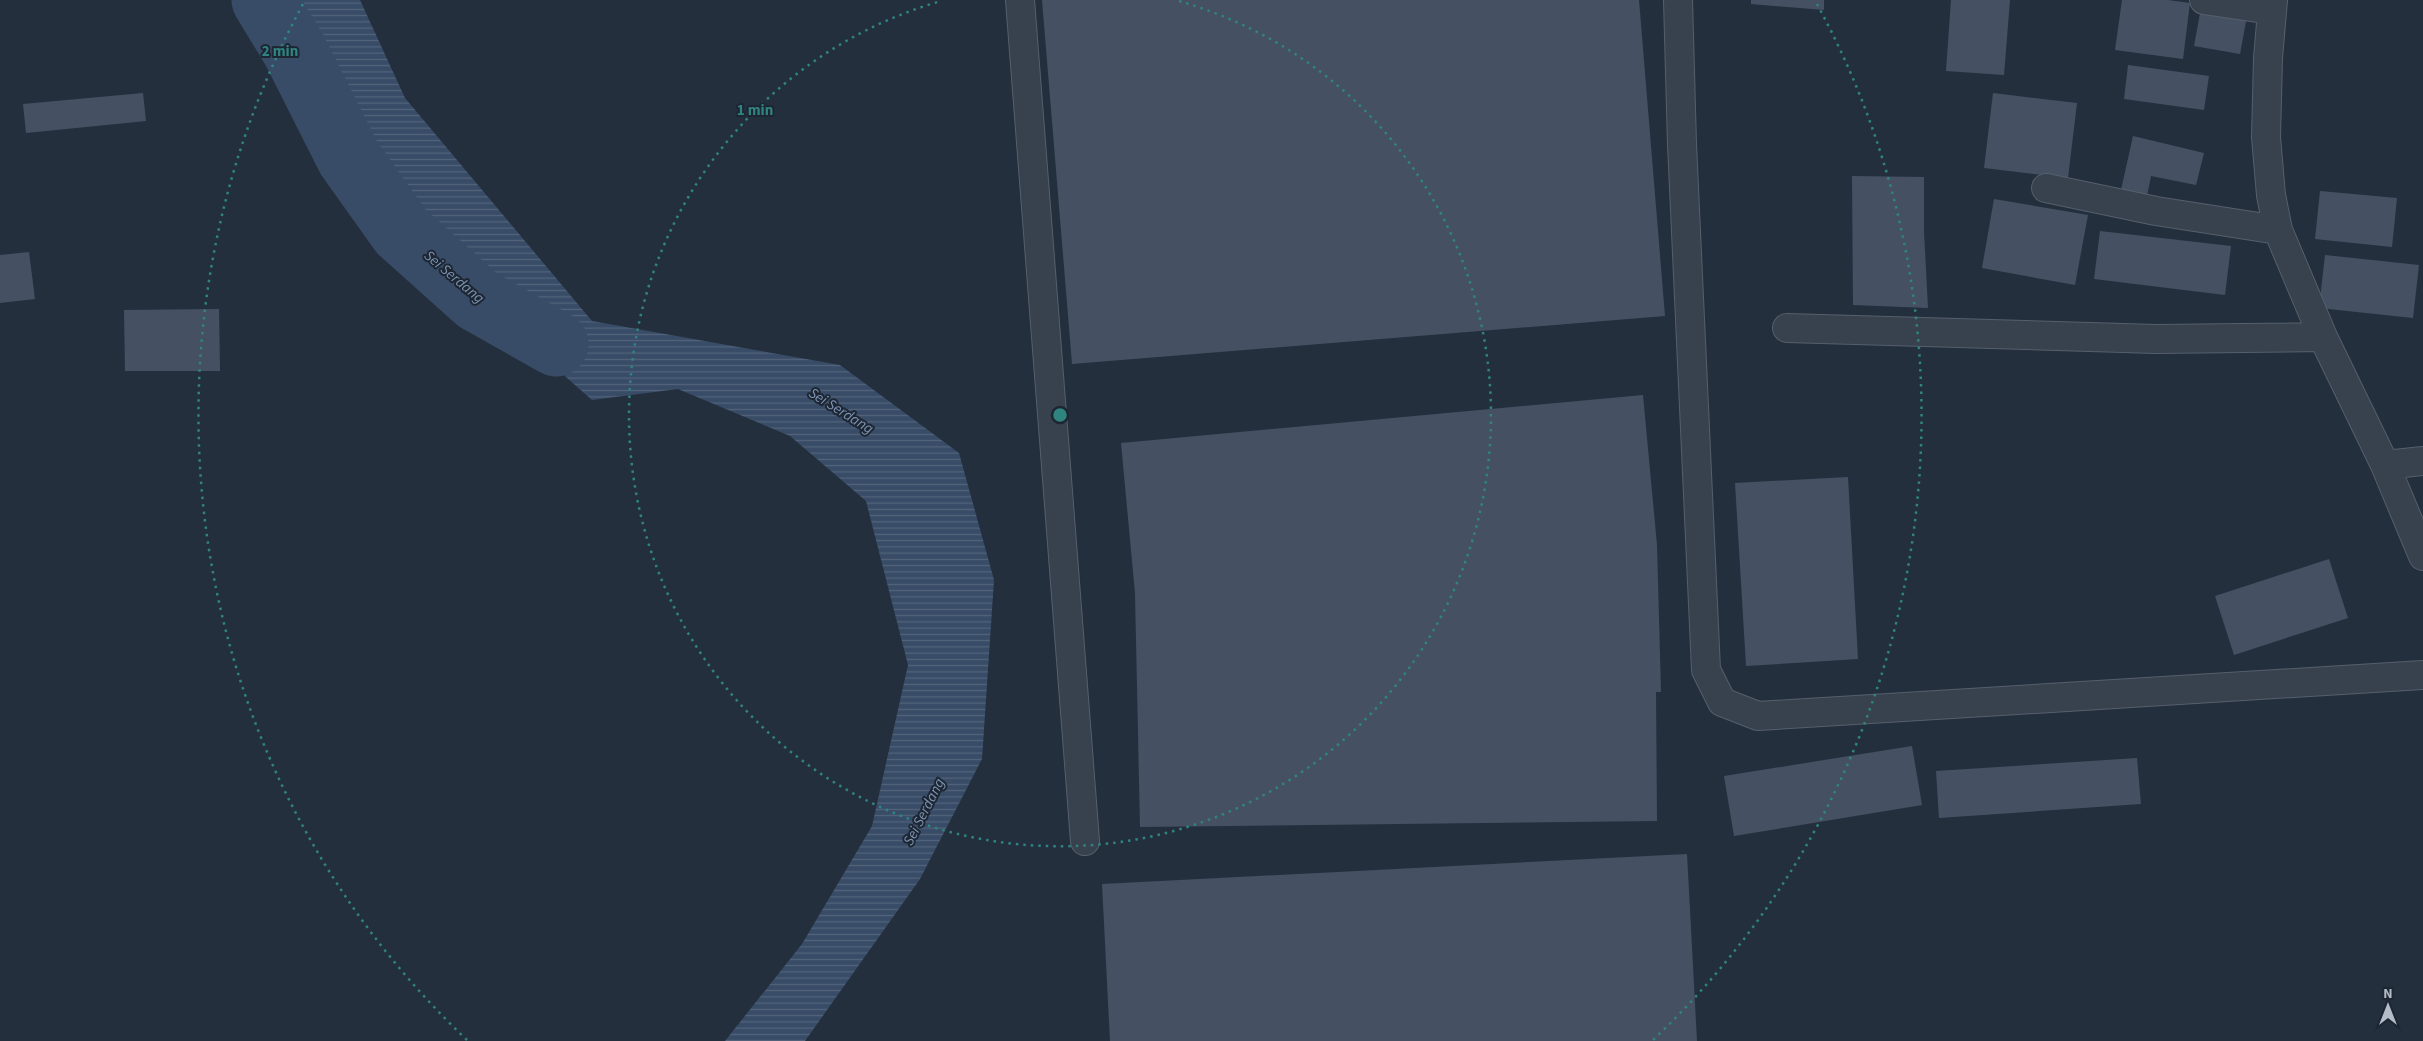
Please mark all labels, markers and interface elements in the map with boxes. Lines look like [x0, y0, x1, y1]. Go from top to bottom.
text: 2 min [262, 41, 298, 62]
text: 1 min [737, 100, 773, 121]
water label: Sei Serdang [419, 245, 489, 309]
water label: Sei Serdang [804, 383, 878, 439]
centre of rings [1051, 406, 1069, 424]
water label: Sei Serdang [898, 775, 950, 849]
north arrow [2363, 981, 2413, 1031]
text: N [2383, 984, 2393, 1004]

